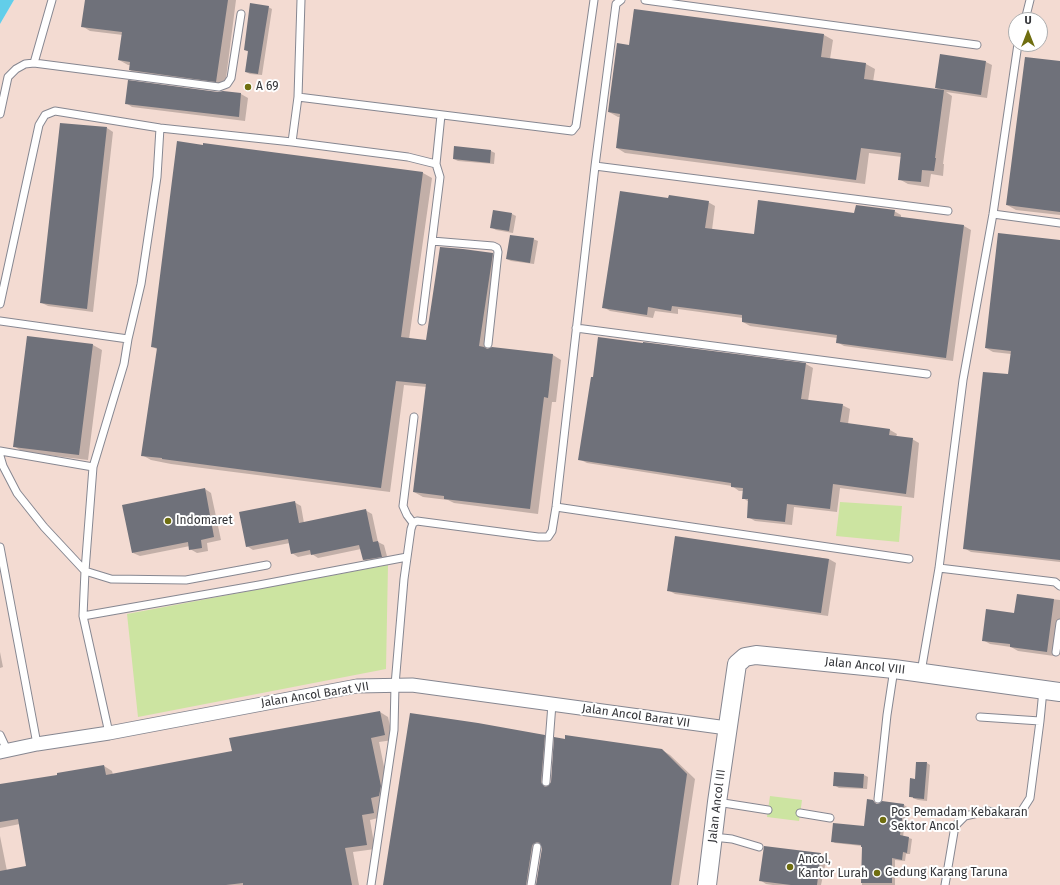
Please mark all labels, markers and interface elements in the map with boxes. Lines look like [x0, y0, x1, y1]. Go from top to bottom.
north arrow [1008, 12, 1048, 52]
text: U [1024, 14, 1032, 27]
place label: A 69 [256, 80, 279, 94]
marker: A 69 [243, 82, 253, 92]
place label: Indomaret [176, 514, 233, 528]
marker: Indomaret [163, 516, 173, 526]
street label: Jalan Ancol VIII [824, 655, 906, 677]
street label: Jalan Ancol Barat VII [260, 679, 370, 711]
street label: Jalan Ancol Barat VII [581, 701, 691, 731]
street label: Jalan Ancol III [705, 768, 729, 844]
place label: Pos Pemadam Kebakaran Sektor Ancol [891, 806, 1028, 834]
marker: Pos Pemadam Kebakaran Sektor Ancol [878, 815, 888, 825]
place label: Ancol, Kantor Lurah [798, 853, 868, 881]
marker: Ancol, Kantor Lurah [785, 862, 795, 872]
place label: Gedung Karang Taruna [885, 866, 1008, 880]
marker: Gedung Karang Taruna [872, 868, 882, 878]

